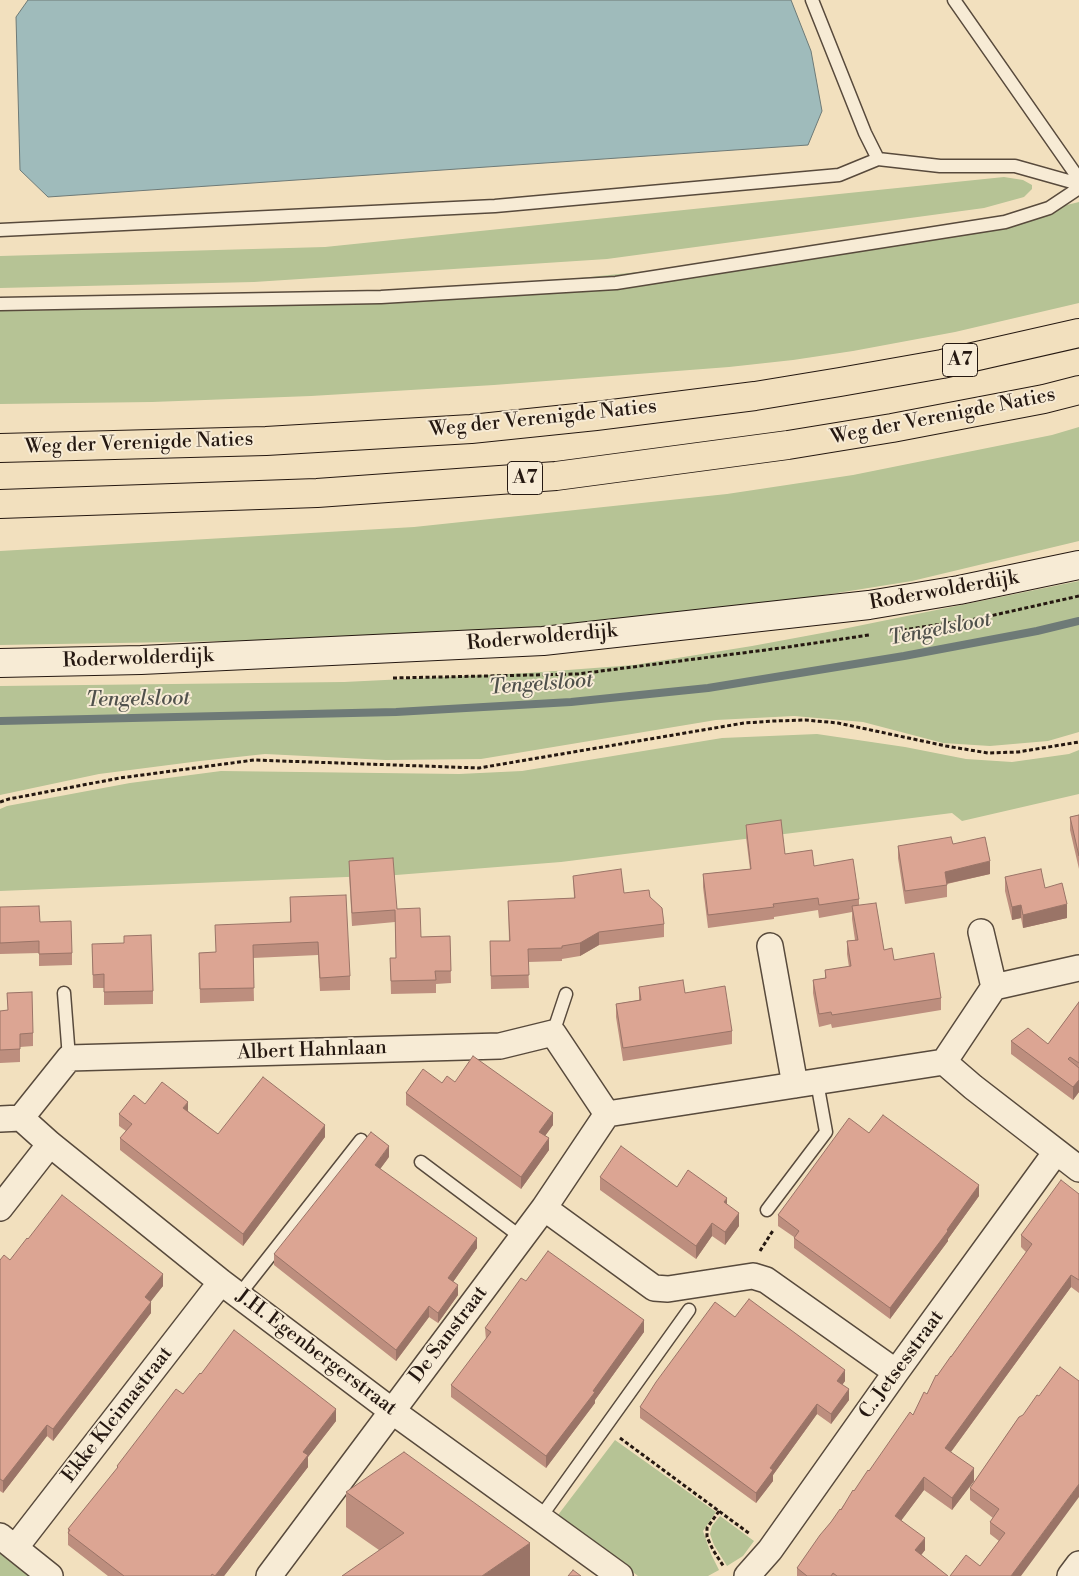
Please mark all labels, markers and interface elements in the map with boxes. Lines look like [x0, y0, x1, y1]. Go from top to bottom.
road number: A7 [942, 344, 978, 376]
street label: Weg der Verenigde Naties [829, 383, 1057, 451]
street label: Weg der Verenigde Naties [428, 395, 658, 443]
street label: Weg der Verenigde Naties [24, 428, 254, 460]
road number: A7 [508, 462, 542, 494]
street label: Roderwolderdijk [868, 566, 1020, 616]
water label: Tengelsloot [887, 608, 993, 652]
street label: Roderwolderdijk [466, 619, 618, 657]
street label: Roderwolderdijk [62, 644, 214, 674]
water label: Tengelsloot [488, 669, 594, 701]
water label: Tengelsloot [86, 686, 190, 714]
street label: Albert Hahnlaan [237, 1036, 387, 1066]
street label: De Sanstraat [405, 1282, 493, 1388]
street label: J.H. Egenbergerstraat [231, 1285, 401, 1421]
street label: C. Jetsesstraat [855, 1306, 949, 1424]
street label: Ekke Kleimastraat [58, 1342, 178, 1488]

